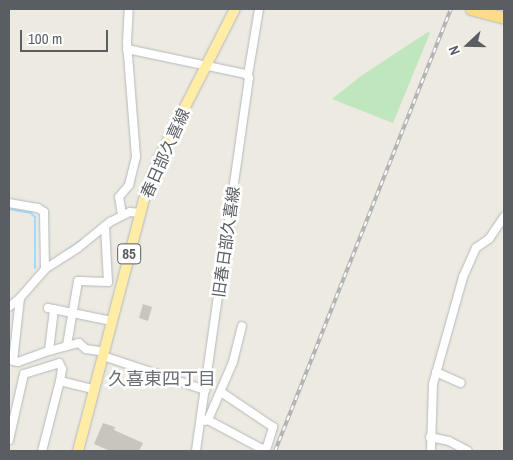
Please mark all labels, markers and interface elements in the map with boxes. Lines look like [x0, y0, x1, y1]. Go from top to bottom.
scale bar [22, 20, 110, 52]
north arrow [443, 20, 493, 70]
text: 100 m [28, 28, 62, 49]
text: N [444, 43, 464, 57]
street label: 春日部久喜線 [137, 105, 193, 201]
street label: 旧春日部久喜線 [209, 185, 243, 299]
road number: 85 [116, 242, 142, 266]
district label: 久喜東四丁目 [108, 368, 216, 390]

